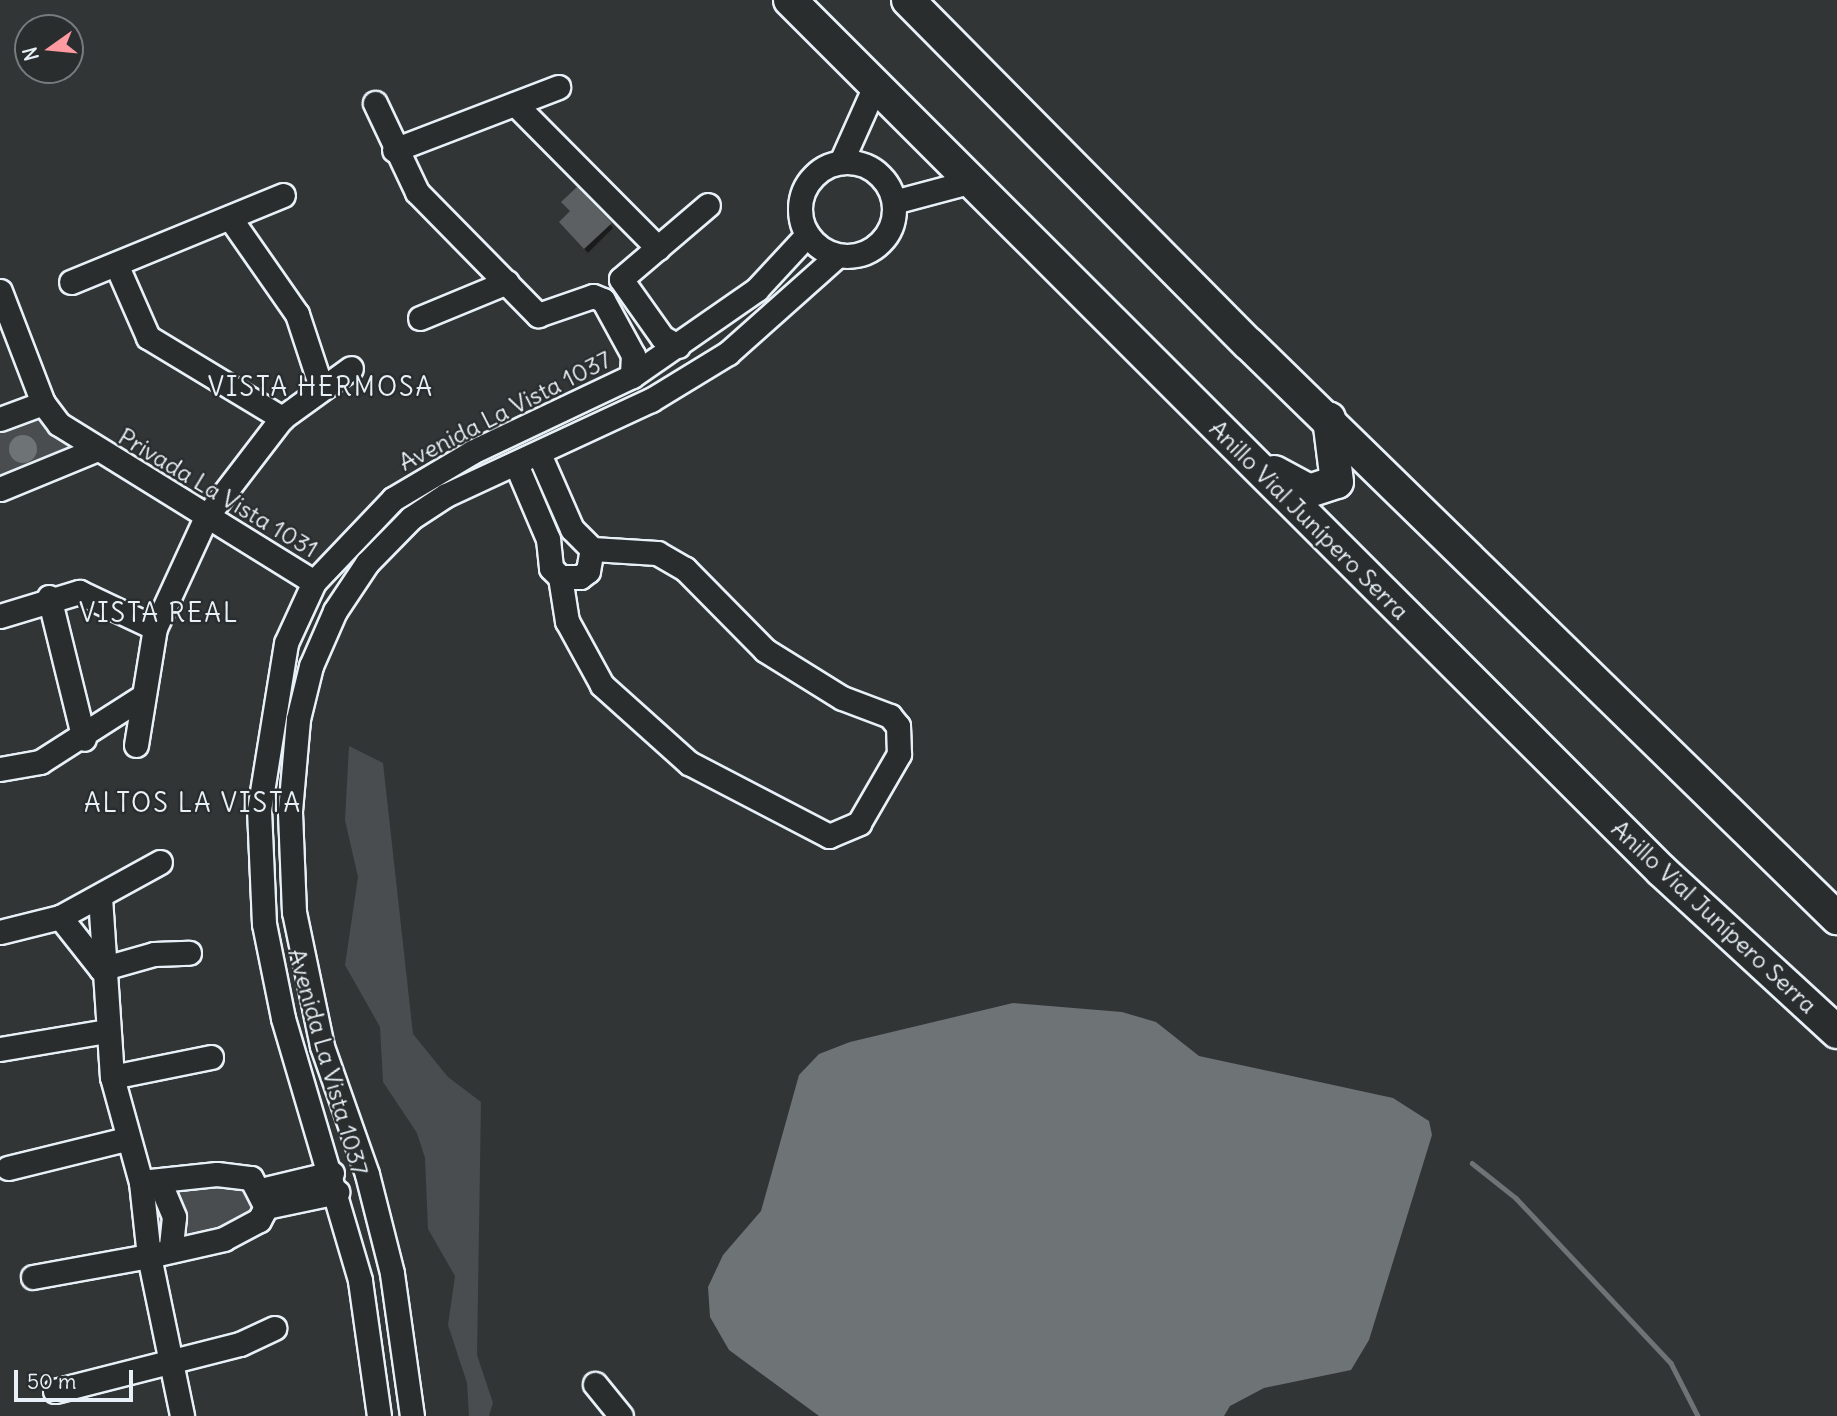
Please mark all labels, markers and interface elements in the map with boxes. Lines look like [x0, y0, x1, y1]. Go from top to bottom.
north arrow [14, 14, 84, 84]
text: N [17, 44, 44, 63]
street label: Avenida La Vista 1037 [394, 345, 616, 477]
district label: VISTA HERMOSA [209, 371, 433, 403]
street label: Anillo Vial Junípero Serra [1203, 414, 1415, 626]
street label: Privada La Vista 1031 [113, 422, 323, 564]
district label: VISTA REAL [80, 597, 238, 629]
district label: ALTOS LA VISTA [86, 787, 300, 819]
street label: Anillo Vial Junípero Serra [1605, 814, 1823, 1020]
street label: Avenida La Vista 1037 [282, 945, 374, 1179]
scale bar [18, 1356, 136, 1400]
text: 50 m [27, 1368, 76, 1395]

